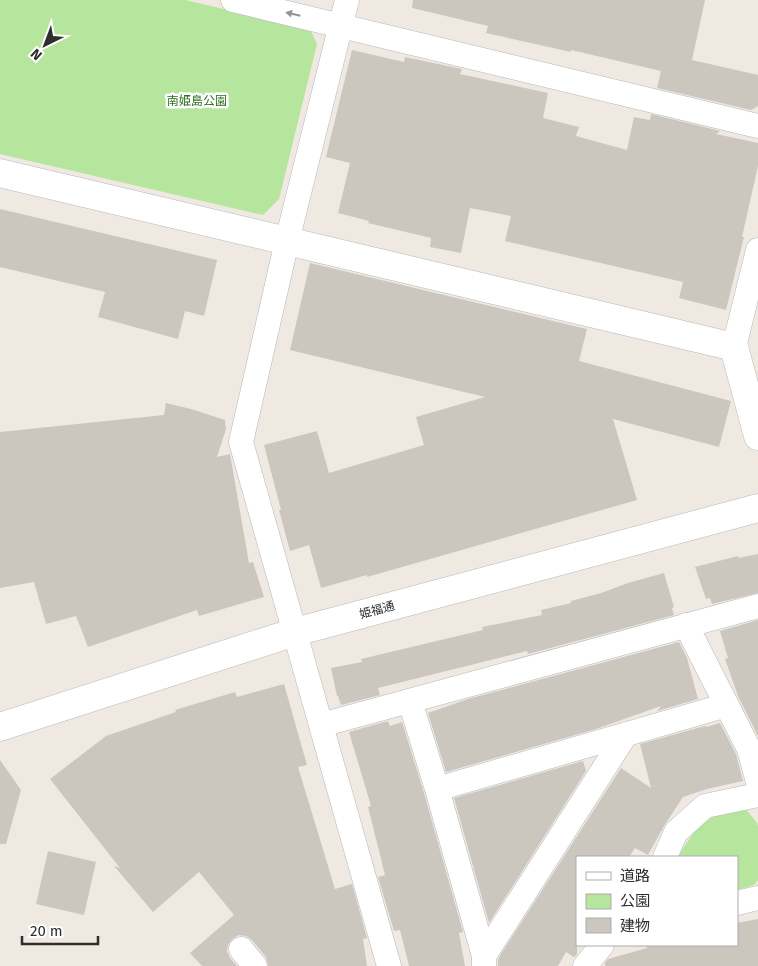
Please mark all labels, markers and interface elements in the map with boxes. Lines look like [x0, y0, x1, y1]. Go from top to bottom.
one-way arrow [286, 10, 301, 18]
north arrow [20, 20, 70, 70]
text: N [27, 45, 46, 64]
park label: 南姫島公園 [167, 94, 227, 108]
street label: 姫福通 [358, 599, 396, 621]
legend [576, 856, 738, 946]
text: 道路 [620, 867, 650, 885]
text: 公園 [620, 892, 650, 910]
scale bar [22, 914, 99, 946]
text: 建物 [620, 917, 650, 935]
text: 20 m [30, 922, 63, 940]

